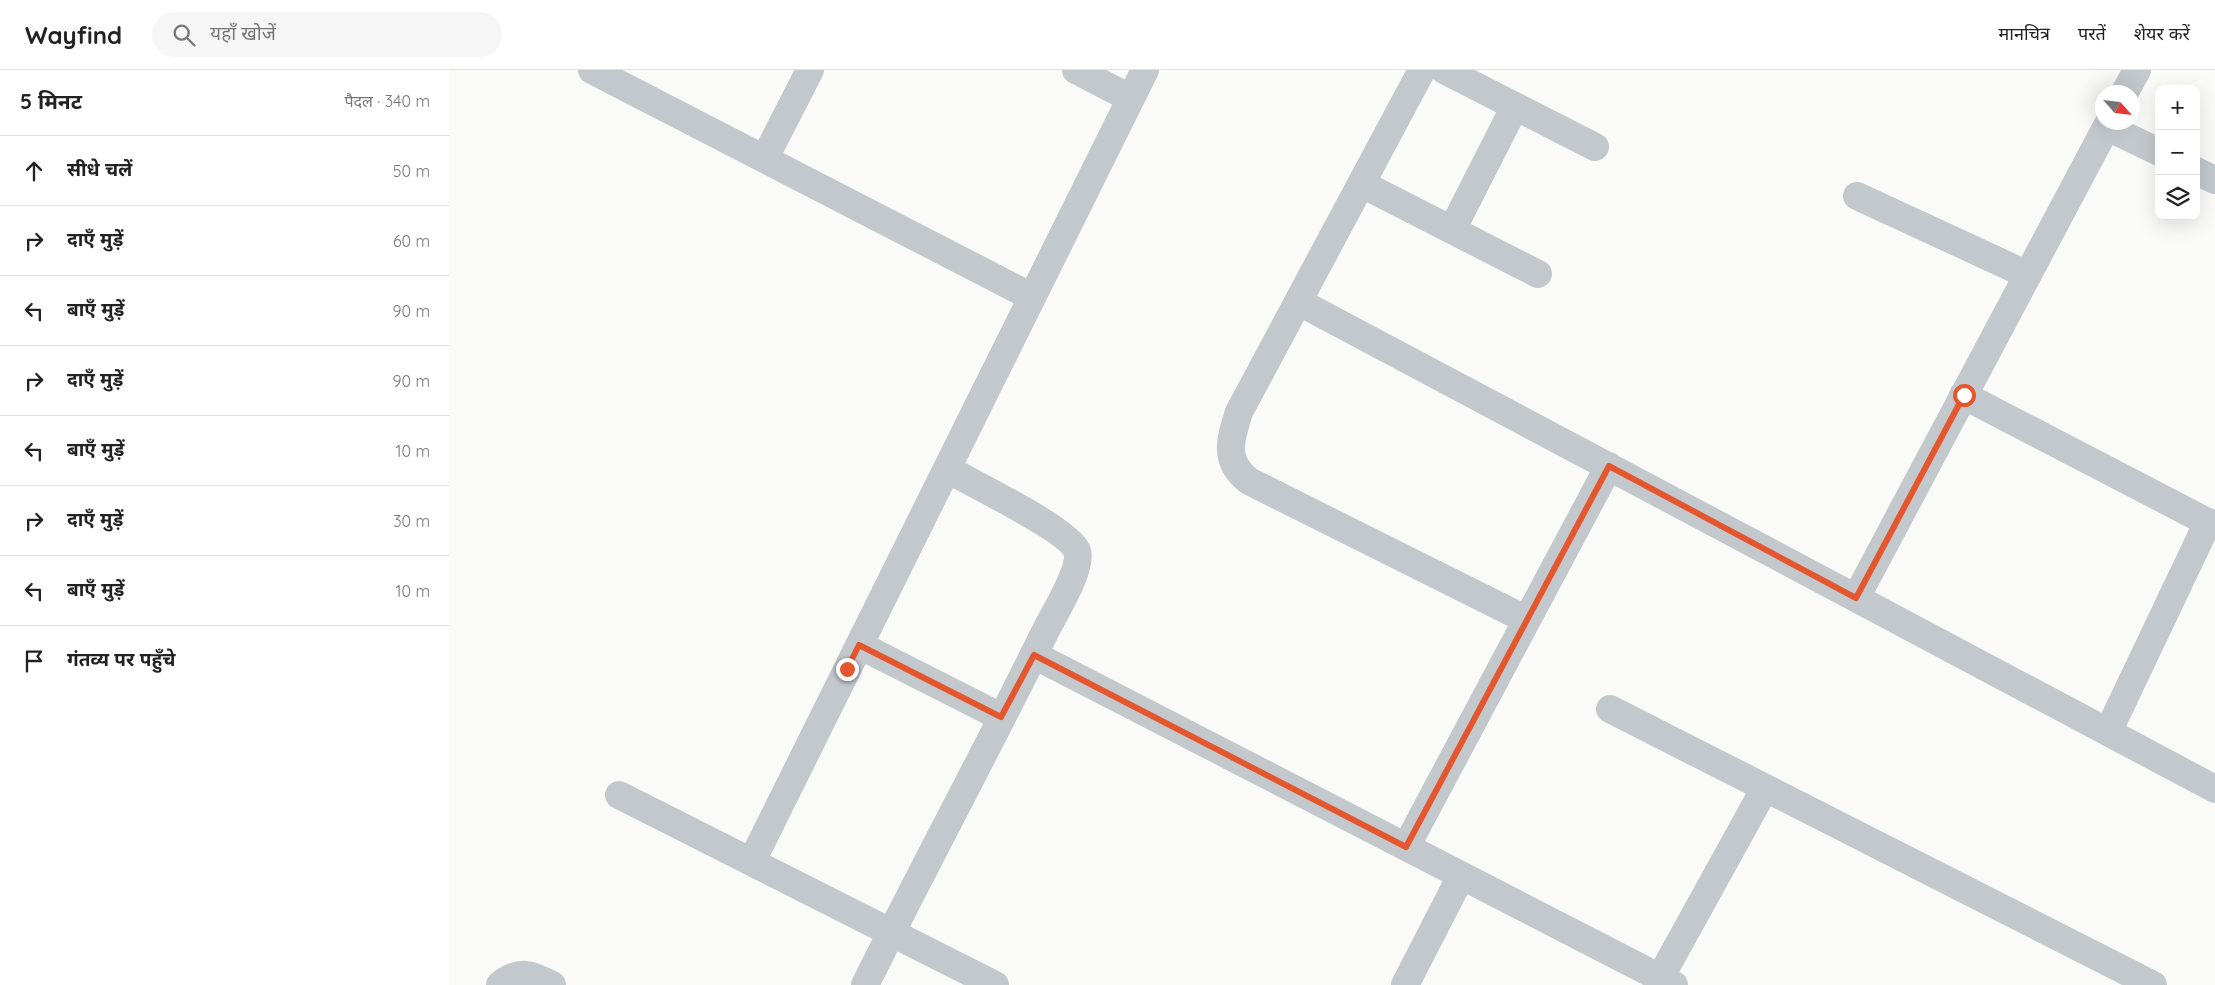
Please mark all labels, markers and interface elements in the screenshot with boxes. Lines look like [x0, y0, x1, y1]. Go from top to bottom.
search box [152, 12, 502, 57]
text: Wayfind [25, 20, 122, 50]
icon: search [170, 21, 198, 49]
text: यहाँ खोजें [210, 21, 276, 45]
text: मानचित्र [1999, 22, 2050, 45]
text: परतें [2078, 22, 2106, 45]
text: शेयर करें [2134, 22, 2190, 45]
north arrow [2095, 85, 2140, 130]
map controls [2155, 85, 2200, 220]
button: + [2155, 85, 2200, 130]
text: 5 मिनट [20, 88, 82, 114]
text: पैदल · 340 m [344, 91, 430, 111]
button: − [2155, 130, 2200, 175]
icon: ahead [20, 157, 48, 185]
text: सीधे चलें [67, 157, 132, 181]
text: 50 m [393, 161, 430, 181]
button: layers [2155, 175, 2200, 220]
icon: right [20, 227, 48, 255]
text: दाएँ मुड़ें [67, 227, 123, 251]
text: 60 m [393, 231, 430, 251]
icon: left [20, 297, 48, 325]
text: बाएँ मुड़ें [67, 297, 124, 321]
text: 90 m [393, 301, 430, 321]
icon: right [20, 367, 48, 395]
text: दाएँ मुड़ें [67, 367, 123, 391]
text: 90 m [393, 371, 430, 391]
route start [1953, 384, 1976, 407]
icon: left [20, 437, 48, 465]
text: बाएँ मुड़ें [67, 437, 124, 461]
text: 10 m [396, 441, 430, 461]
icon: right [20, 507, 48, 535]
text: दाएँ मुड़ें [67, 507, 123, 531]
text: 30 m [393, 511, 430, 531]
icon: left [20, 577, 48, 605]
text: बाएँ मुड़ें [67, 577, 124, 601]
text: 10 m [396, 581, 430, 601]
icon: arrive [20, 647, 48, 675]
text: गंतव्य पर पहुँचे [67, 647, 175, 671]
route end [836, 658, 859, 681]

